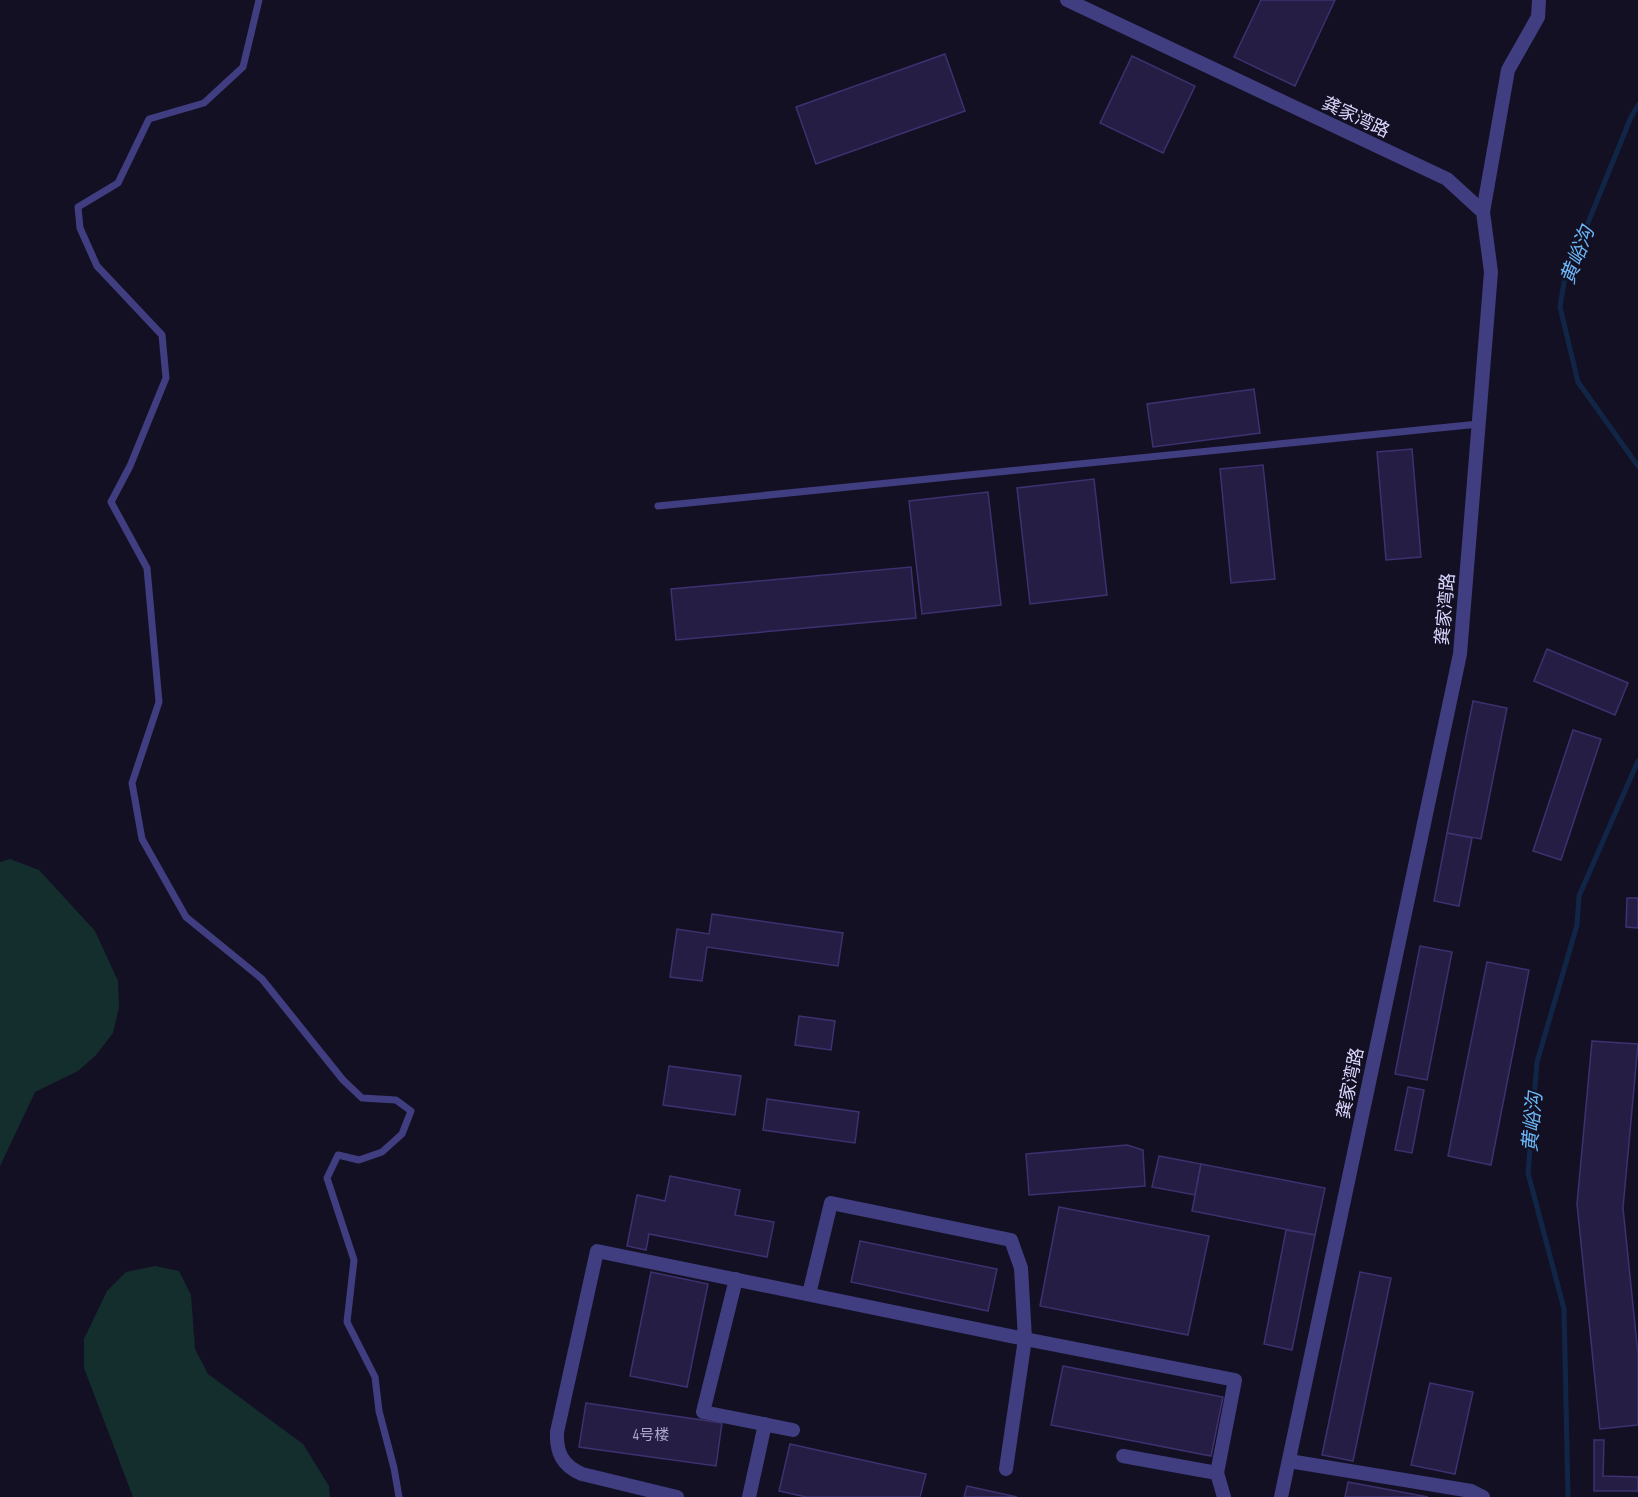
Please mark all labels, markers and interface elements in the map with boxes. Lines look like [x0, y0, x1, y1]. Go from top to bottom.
street label: 龚家湾路 [1319, 93, 1393, 142]
water label: 黄峪沟 [1556, 221, 1601, 288]
street label: 龚家湾路 [1432, 572, 1459, 646]
street label: 龚家湾路 [1333, 1046, 1368, 1121]
water label: 黄峪沟 [1518, 1089, 1548, 1153]
house number: 4号楼 [633, 1426, 669, 1445]

